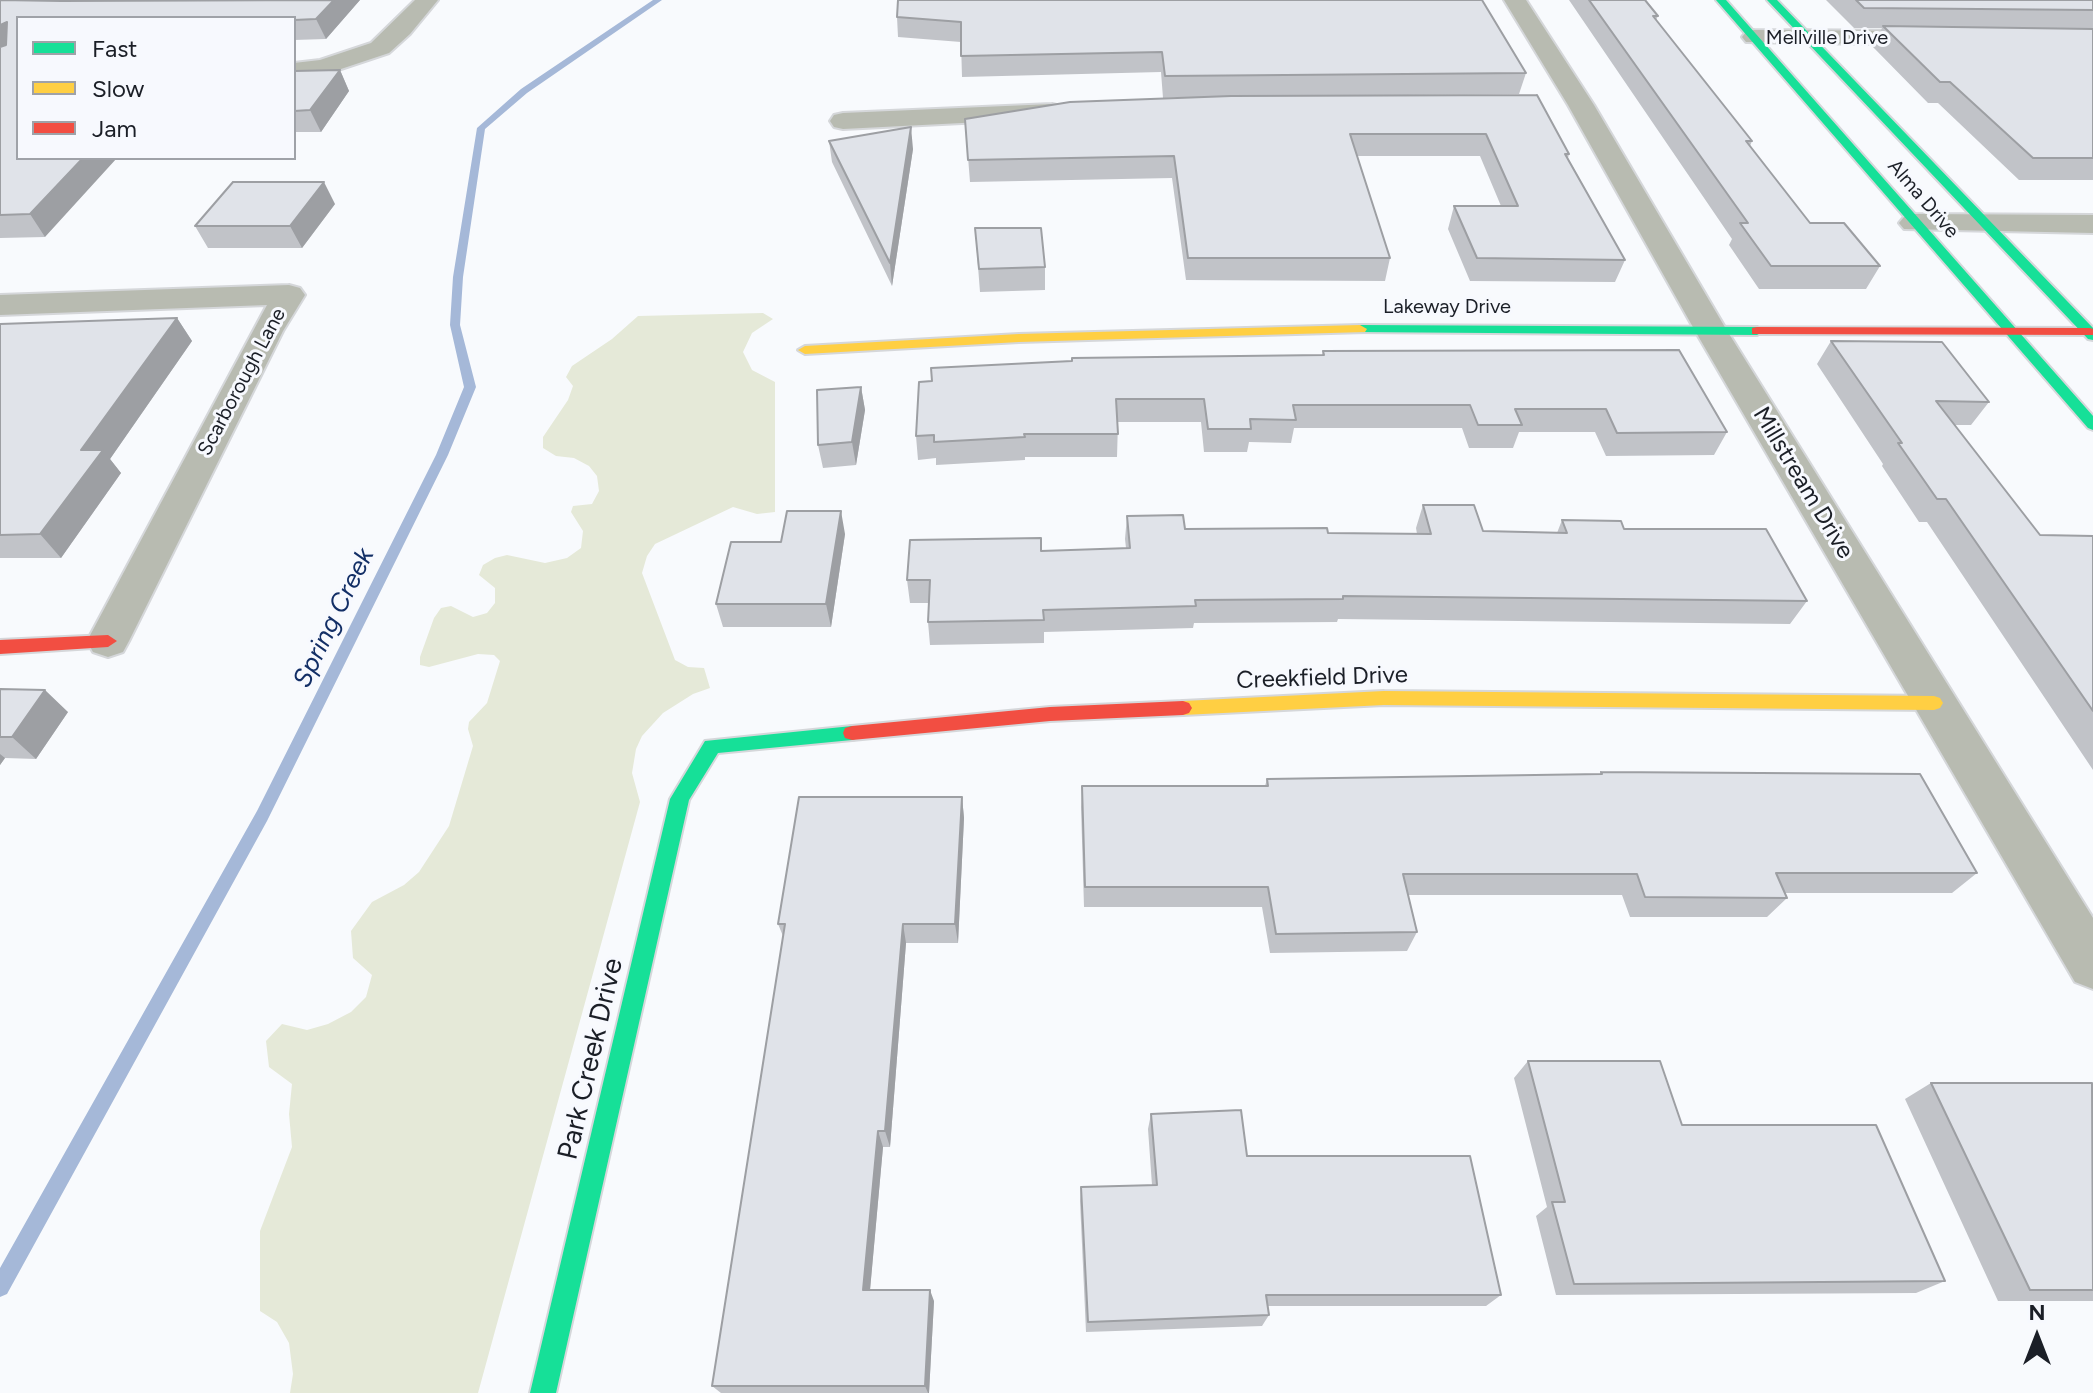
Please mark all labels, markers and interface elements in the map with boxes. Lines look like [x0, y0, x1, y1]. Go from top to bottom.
legend [16, 16, 296, 160]
street label: Mellville Drive [1766, 26, 1888, 50]
text: Fast [92, 34, 137, 63]
text: Slow [92, 74, 144, 103]
text: Jam [92, 114, 137, 143]
street label: Alma Drive [1882, 155, 1964, 243]
street label: Lakeway Drive [1383, 295, 1511, 319]
street label: Scarborough Lane [193, 304, 291, 460]
street label: Millstream Drive [1746, 402, 1860, 564]
water label: Spring Creek [287, 543, 381, 693]
street label: Creekfield Drive [1236, 661, 1408, 695]
street label: Park Creek Drive [552, 955, 630, 1163]
north arrow [1997, 1297, 2077, 1377]
text: N [2028, 1299, 2046, 1326]

